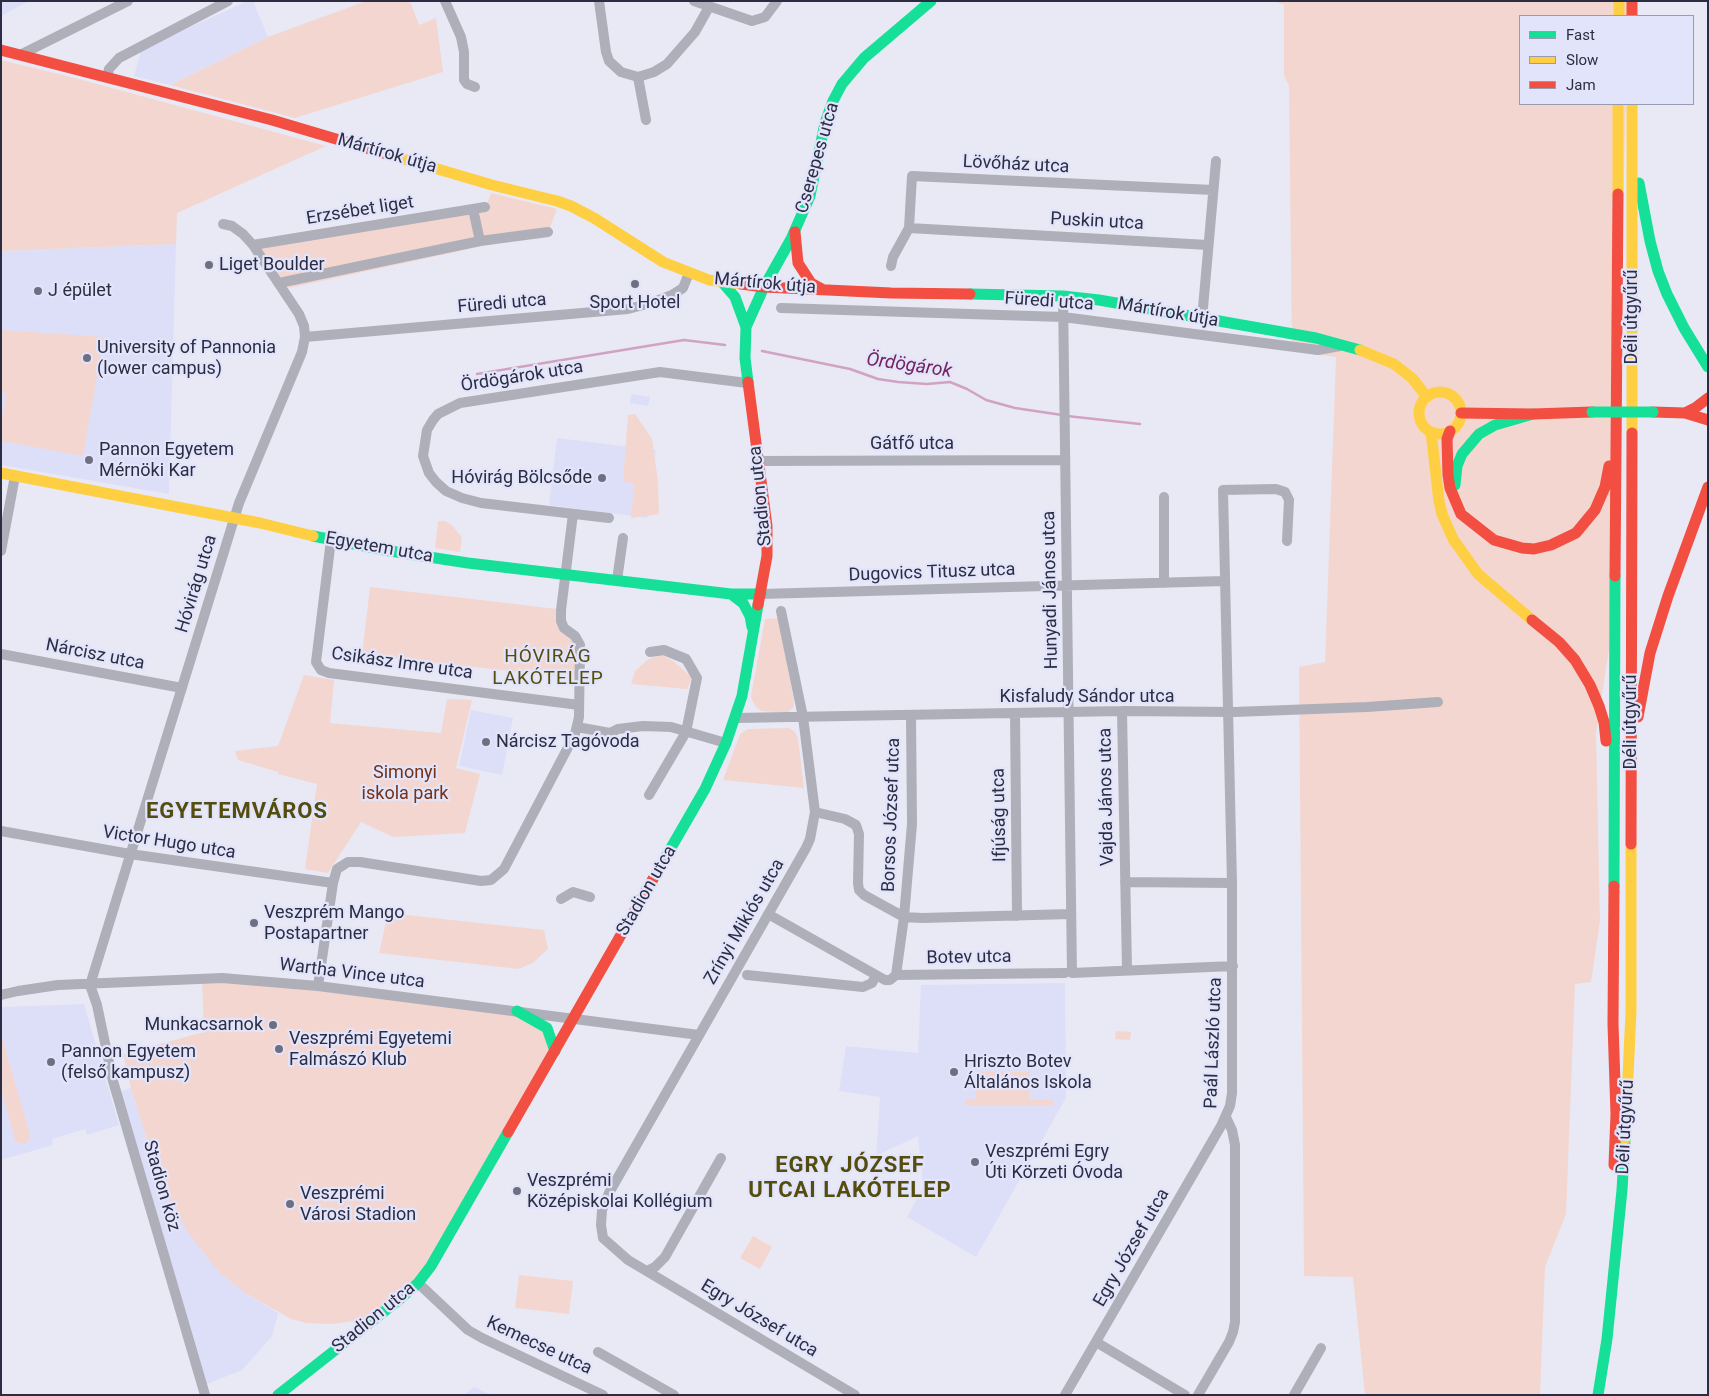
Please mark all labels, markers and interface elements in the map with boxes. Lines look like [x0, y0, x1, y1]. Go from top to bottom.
legend [1519, 15, 1694, 105]
text: Fast [1566, 26, 1595, 44]
text: Slow [1566, 51, 1598, 69]
text: Jam [1566, 76, 1596, 94]
street label: Cserepes utca [792, 100, 844, 216]
street label: Mártírok útja [335, 130, 439, 178]
street label: Lövőház utca [962, 151, 1070, 179]
street label: Erzsébet liget [305, 192, 415, 230]
street label: Puskin utca [1050, 209, 1144, 235]
place label: Liget Boulder [219, 254, 325, 276]
marker: Liget Boulder [203, 259, 215, 271]
street label: Mártírok útja [713, 269, 817, 299]
street label: Déli útgyűrű [1621, 270, 1643, 364]
marker: Sport Hotel [629, 278, 641, 290]
place label: J épület [48, 280, 112, 302]
marker: J épület [32, 285, 44, 297]
street label: Füredi utca [1004, 288, 1094, 316]
street label: Füredi utca [457, 289, 547, 319]
place label: Sport Hotel [590, 292, 680, 314]
street label: Mártírok útja [1116, 294, 1220, 332]
place label: University of Pannonia (lower campus) [97, 337, 276, 379]
water label: Ördögárok [865, 349, 953, 383]
marker: University of Pannonia (lower campus) [81, 352, 93, 364]
street label: Ördögárok utca [459, 357, 585, 397]
street label: Gátfő utca [870, 433, 954, 455]
place label: Pannon Egyetem Mérnöki Kar [99, 439, 234, 482]
street label: Stadion utca [745, 445, 777, 547]
marker: Pannon Egyetem Mérnöki Kar [83, 454, 95, 466]
place label: Hóvirág Bölcsőde [451, 467, 592, 489]
marker: Hóvirág Bölcsőde [596, 472, 608, 484]
street label: Hunyadi János utca [1039, 511, 1063, 669]
street label: Egyetem utca [324, 528, 434, 568]
street label: Hóvirág utca [172, 532, 222, 636]
street label: Dugovics Titusz utca [848, 559, 1016, 587]
street label: Nárcisz utca [44, 635, 146, 675]
street label: Csikász Imre utca [330, 643, 474, 685]
district label: HÓVIRÁG LAKÓTELEP [491, 646, 605, 690]
street label: Déli útgyűrű [1620, 675, 1642, 769]
street label: Kisfaludy Sándor utca [1000, 686, 1174, 708]
street label: Vajda János utca [1095, 728, 1119, 866]
place label: Nárcisz Tagóvoda [496, 731, 640, 753]
marker: Nárcisz Tagóvoda [480, 736, 492, 748]
street label: Borsos József utca [879, 737, 905, 893]
park label: Simonyi iskola park [362, 762, 448, 804]
street label: Ifjúság utca [988, 768, 1012, 862]
district label: EGYETEMVÁROS [144, 799, 330, 825]
street label: Victor Hugo utca [101, 822, 237, 864]
street label: Stadion utca [612, 842, 682, 940]
street label: Zrínyi Miklós utca [700, 855, 790, 989]
place label: Veszprém Mango Postapartner [264, 902, 404, 944]
marker: Veszprém Mango Postapartner [248, 917, 260, 929]
street label: Botev utca [926, 946, 1012, 970]
street label: Wartha Vince utca [278, 954, 426, 994]
street label: Paál László utca [1201, 977, 1227, 1109]
place label: Munkacsarnok [145, 1014, 263, 1036]
marker: Munkacsarnok [267, 1019, 279, 1031]
place label: Veszprémi Egyetemi Falmászó Klub [289, 1028, 452, 1070]
place label: Pannon Egyetem (felső kampusz) [61, 1041, 196, 1084]
marker: Veszprémi Egyetemi Falmászó Klub [273, 1043, 285, 1055]
place label: Hriszto Botev Általános Iskola [964, 1051, 1092, 1094]
marker: Pannon Egyetem (felső kampusz) [45, 1056, 57, 1068]
marker: Hriszto Botev Általános Iskola [948, 1066, 960, 1078]
street label: Déli útgyűrű [1613, 1079, 1639, 1175]
street label: Stadion köz [138, 1138, 184, 1234]
place label: Veszprémi Egry Úti Körzeti Óvoda [985, 1141, 1123, 1184]
district label: EGRY JÓZSEF UTCAI LAKÓTELEP [746, 1153, 954, 1204]
marker: Veszprémi Egry Úti Körzeti Óvoda [969, 1156, 981, 1168]
place label: Veszprémi Középiskolai Kollégium [527, 1170, 713, 1212]
place label: Veszprémi Városi Stadion [300, 1183, 416, 1226]
marker: Veszprémi Középiskolai Kollégium [511, 1185, 523, 1197]
street label: Egry József utca [1089, 1185, 1175, 1311]
marker: Veszprémi Városi Stadion [284, 1198, 296, 1210]
street label: Egry József utca [696, 1275, 822, 1363]
street label: Stadion utca [328, 1278, 420, 1358]
street label: Kemecse utca [483, 1312, 595, 1380]

